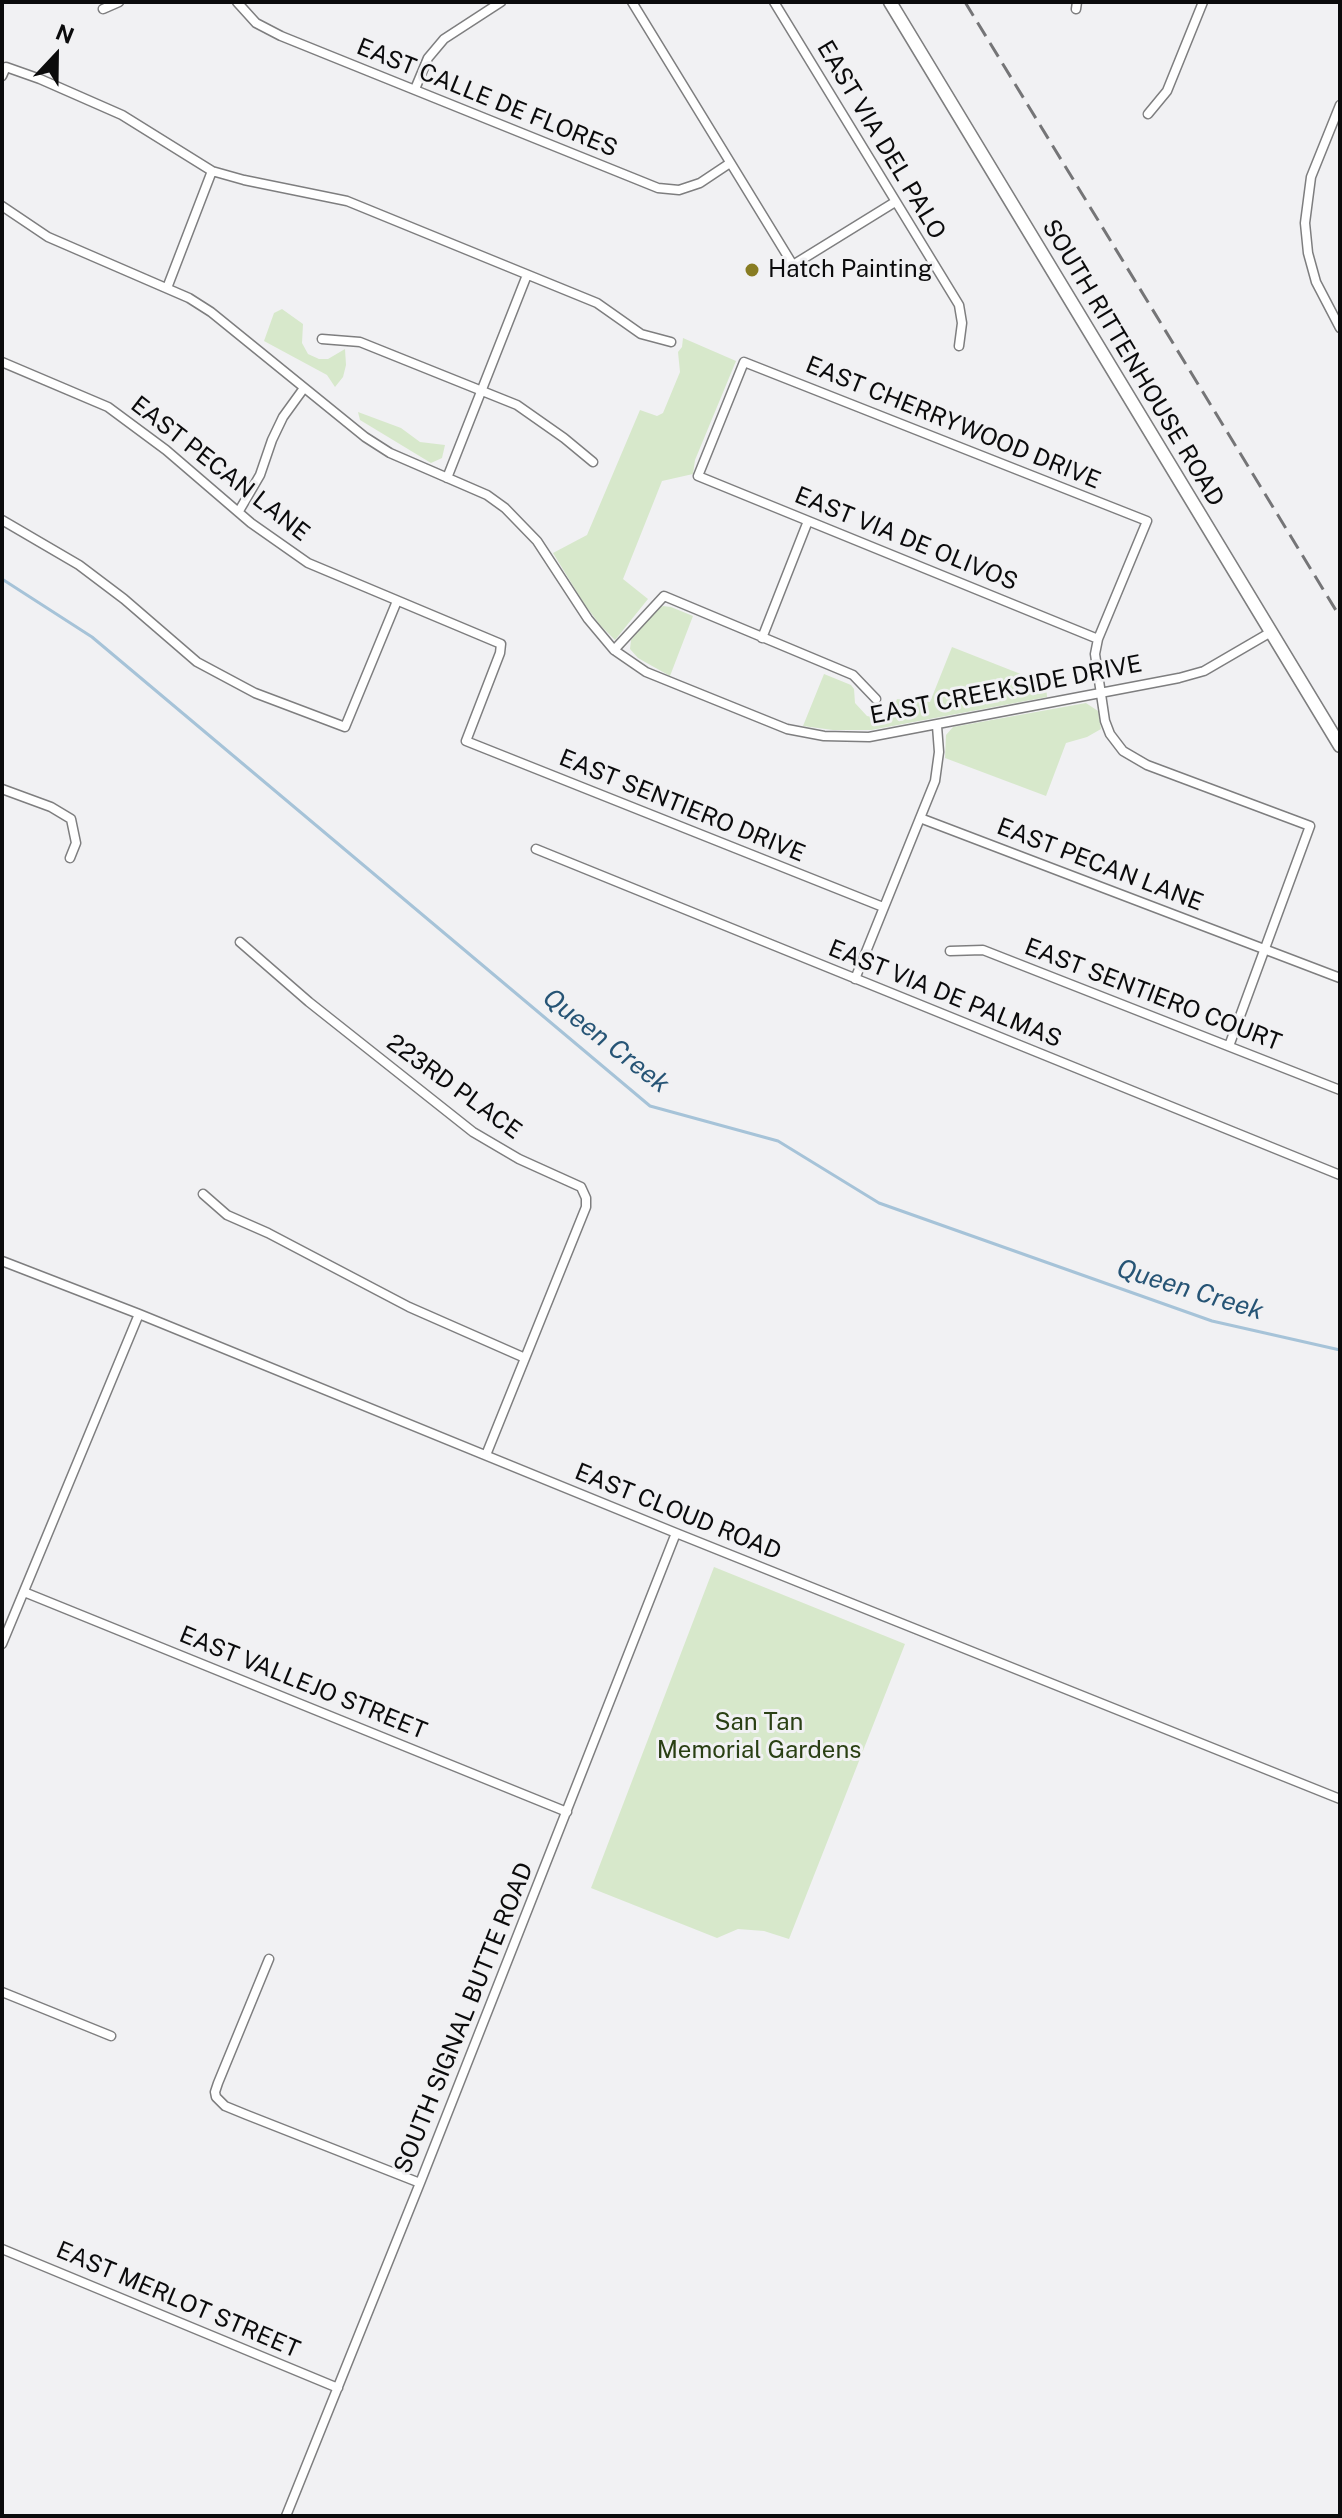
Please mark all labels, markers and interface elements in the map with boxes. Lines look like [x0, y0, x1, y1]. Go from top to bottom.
north arrow [16, 16, 96, 96]
text: N [52, 18, 78, 49]
street label: EAST CALLE DE FLORES [352, 32, 622, 164]
street label: EAST VIA DEL PALO [810, 36, 952, 244]
street label: SOUTH RITTENHOUSE ROAD [1036, 214, 1230, 512]
place label: Hatch Painting [768, 256, 933, 284]
marker: Hatch Painting [743, 261, 761, 279]
street label: EAST CHERRYWOOD DRIVE [801, 351, 1105, 495]
street label: EAST PECAN LANE [125, 390, 315, 548]
street label: EAST VIA DE OLIVOS [790, 481, 1022, 597]
street label: EAST CREEKSIDE DRIVE [868, 649, 1144, 731]
street label: EAST SENTIERO DRIVE [555, 743, 809, 869]
street label: EAST PECAN LANE [993, 812, 1207, 918]
street label: EAST SENTIERO COURT [1021, 933, 1285, 1057]
street label: EAST VIA DE PALMAS [824, 934, 1066, 1054]
water label: Queen Creek [537, 982, 675, 1100]
street label: 223RD PLACE [381, 1028, 527, 1146]
water label: Queen Creek [1113, 1253, 1267, 1327]
street label: EAST CLOUD ROAD [571, 1457, 785, 1567]
street label: EAST VALLEJO STREET [175, 1620, 431, 1746]
park label: San Tan Memorial Gardens [657, 1709, 861, 1765]
street label: SOUTH SIGNAL BUTTE ROAD [388, 1858, 540, 2178]
street label: EAST MERLOT STREET [52, 2236, 304, 2364]

